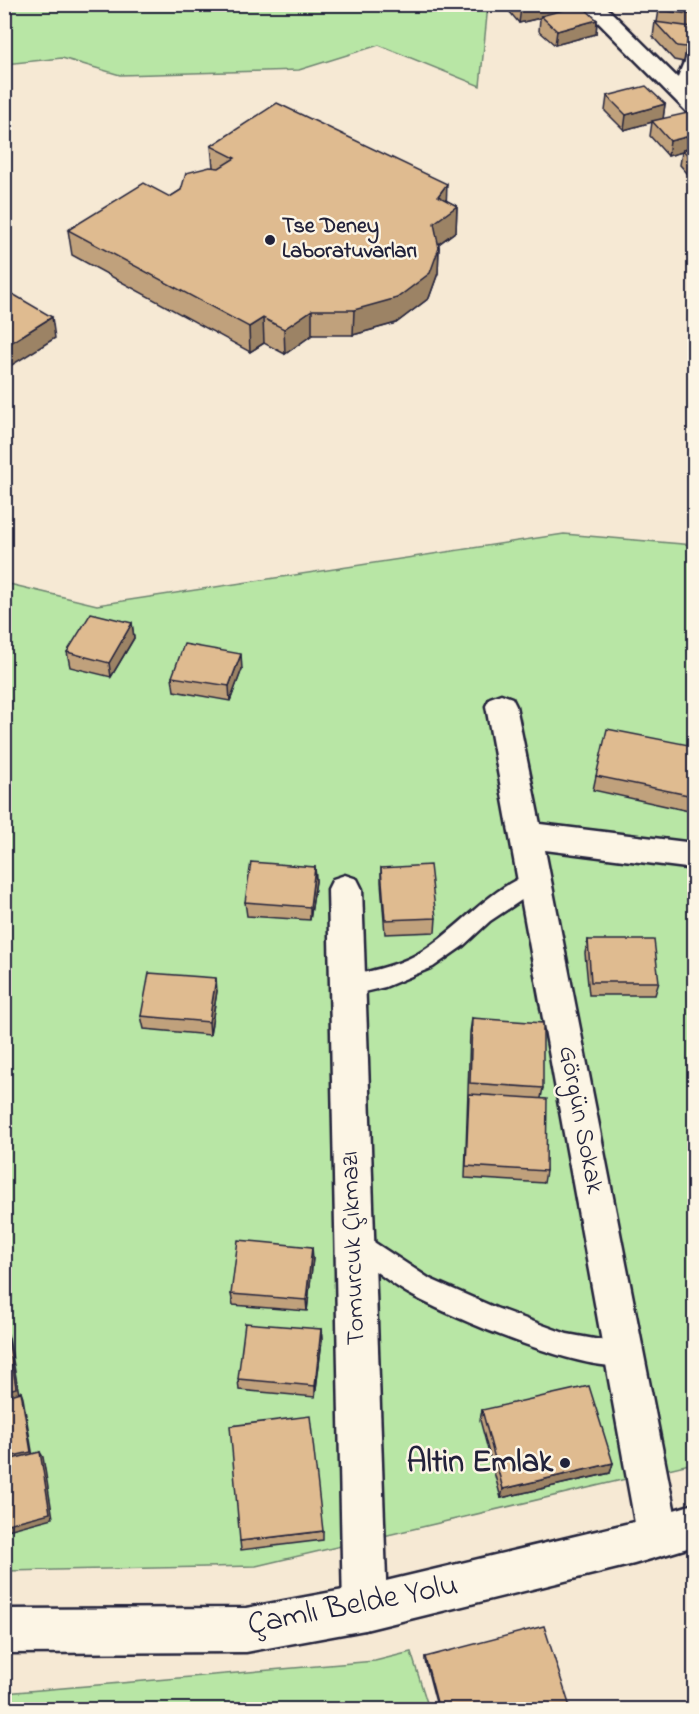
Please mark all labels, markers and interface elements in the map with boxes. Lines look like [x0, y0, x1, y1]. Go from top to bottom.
place label: Tse Deney Laboratuvarları [282, 211, 417, 268]
marker: Tse Deney Laboratuvarları [263, 233, 277, 247]
street label: Görgün Sokak [547, 1043, 613, 1198]
street label: Tomurcuk Çıkmazı [332, 1150, 376, 1346]
place label: Altin Emlak [407, 1440, 554, 1487]
marker: Altin Emlak [558, 1456, 572, 1470]
street label: Çamlı Belde Yolu [244, 1563, 462, 1649]

